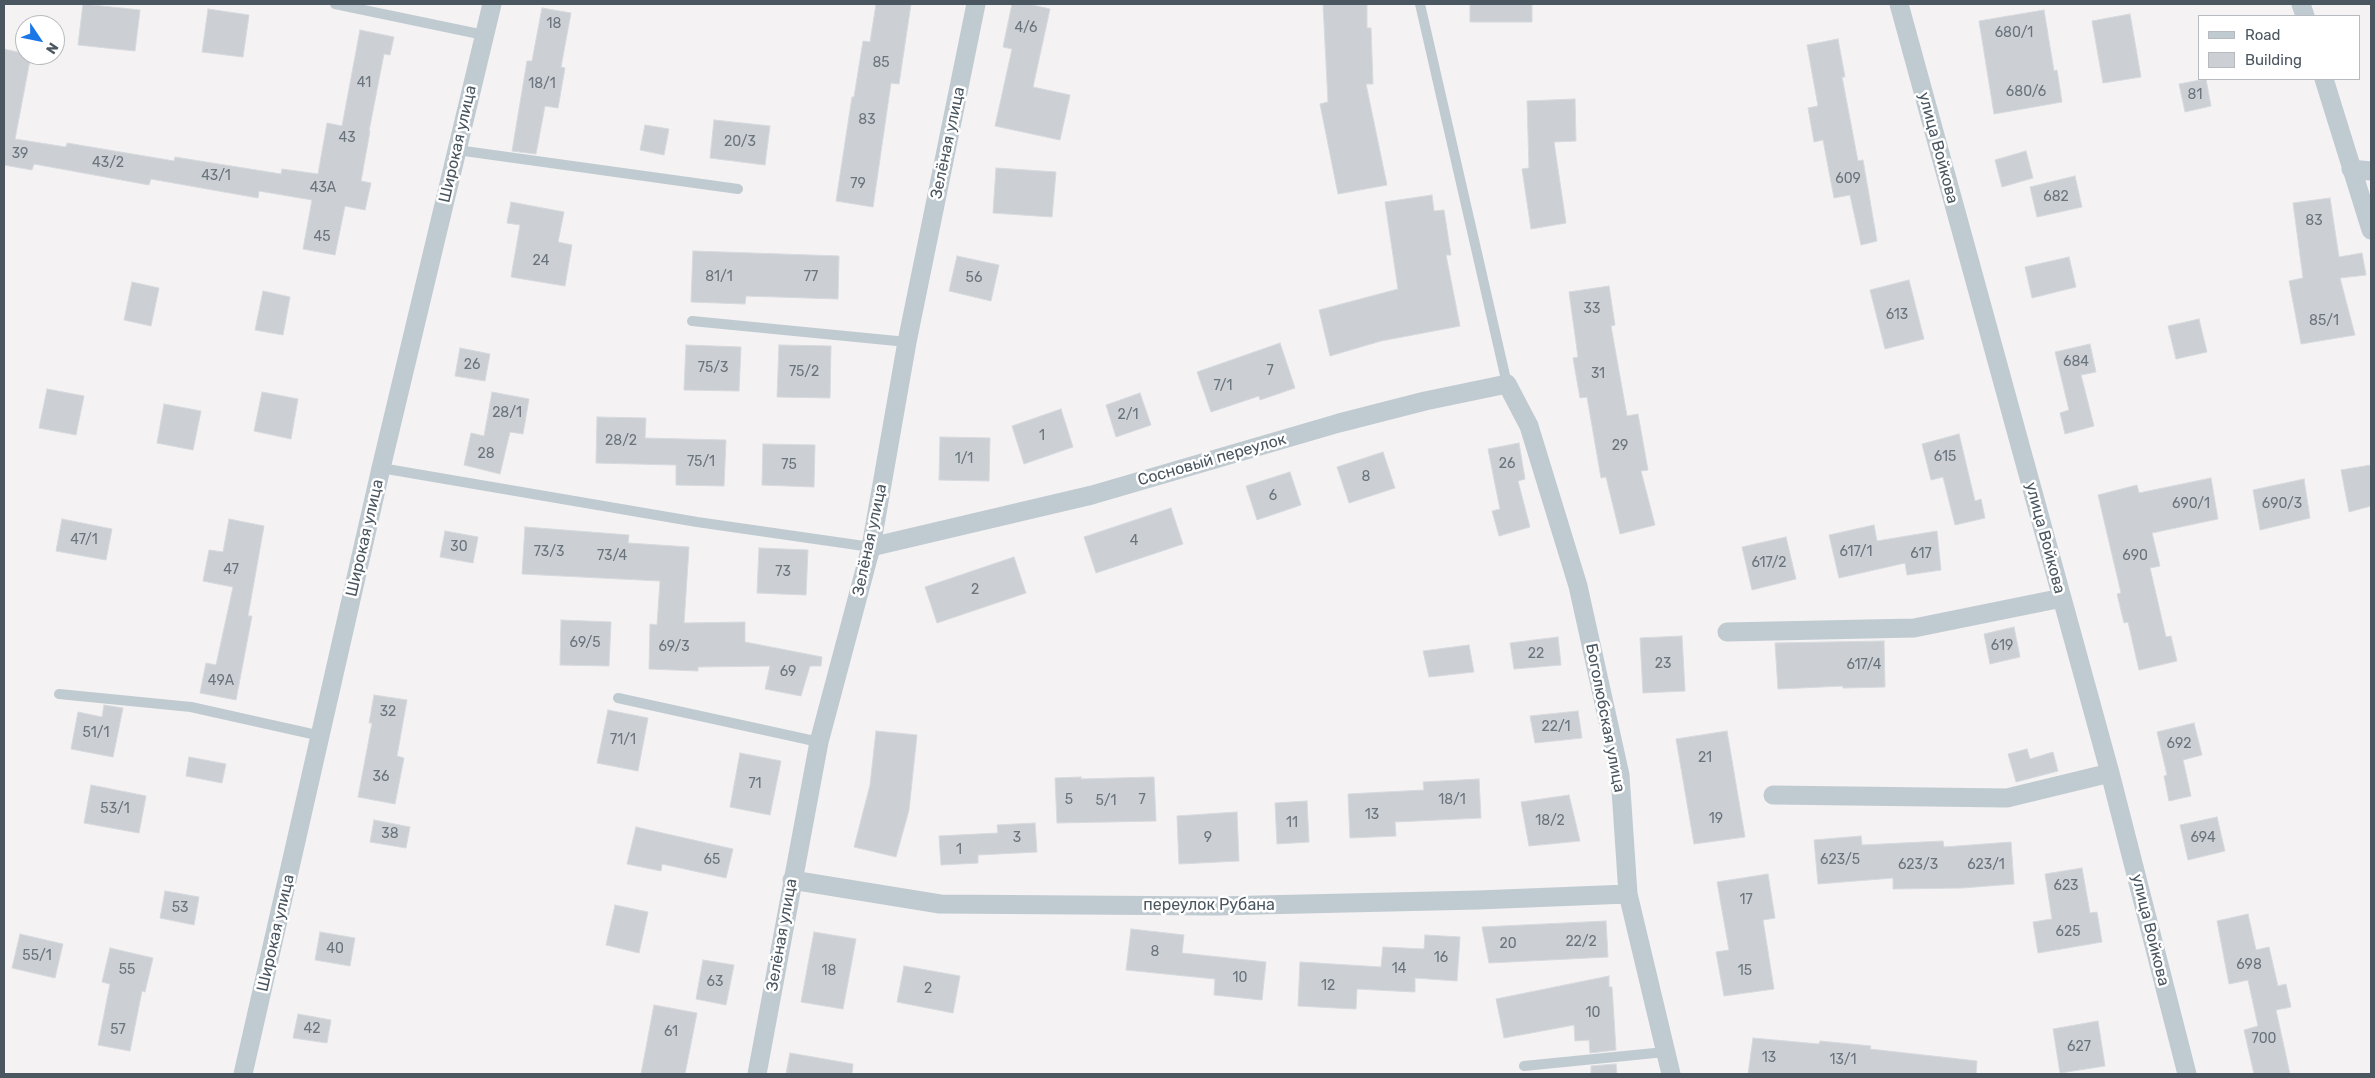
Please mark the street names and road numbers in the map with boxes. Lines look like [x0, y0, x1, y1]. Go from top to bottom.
street label: Широкая улица [435, 83, 481, 205]
street label: Зелёная улица [927, 85, 969, 201]
street label: улица Войкова [1914, 90, 1962, 206]
street label: Сосновый переулок [1136, 430, 1288, 490]
street label: Широкая улица [342, 477, 388, 599]
street label: улица Войкова [2021, 480, 2069, 596]
street label: Зелёная улица [849, 482, 891, 598]
street label: Боголюбская улица [1581, 642, 1629, 794]
street label: Широкая улица [253, 872, 299, 994]
street label: улица Войкова [2127, 872, 2173, 988]
street label: Зелёная улица [763, 877, 801, 993]
street label: переулок Рубана [1143, 895, 1275, 915]

